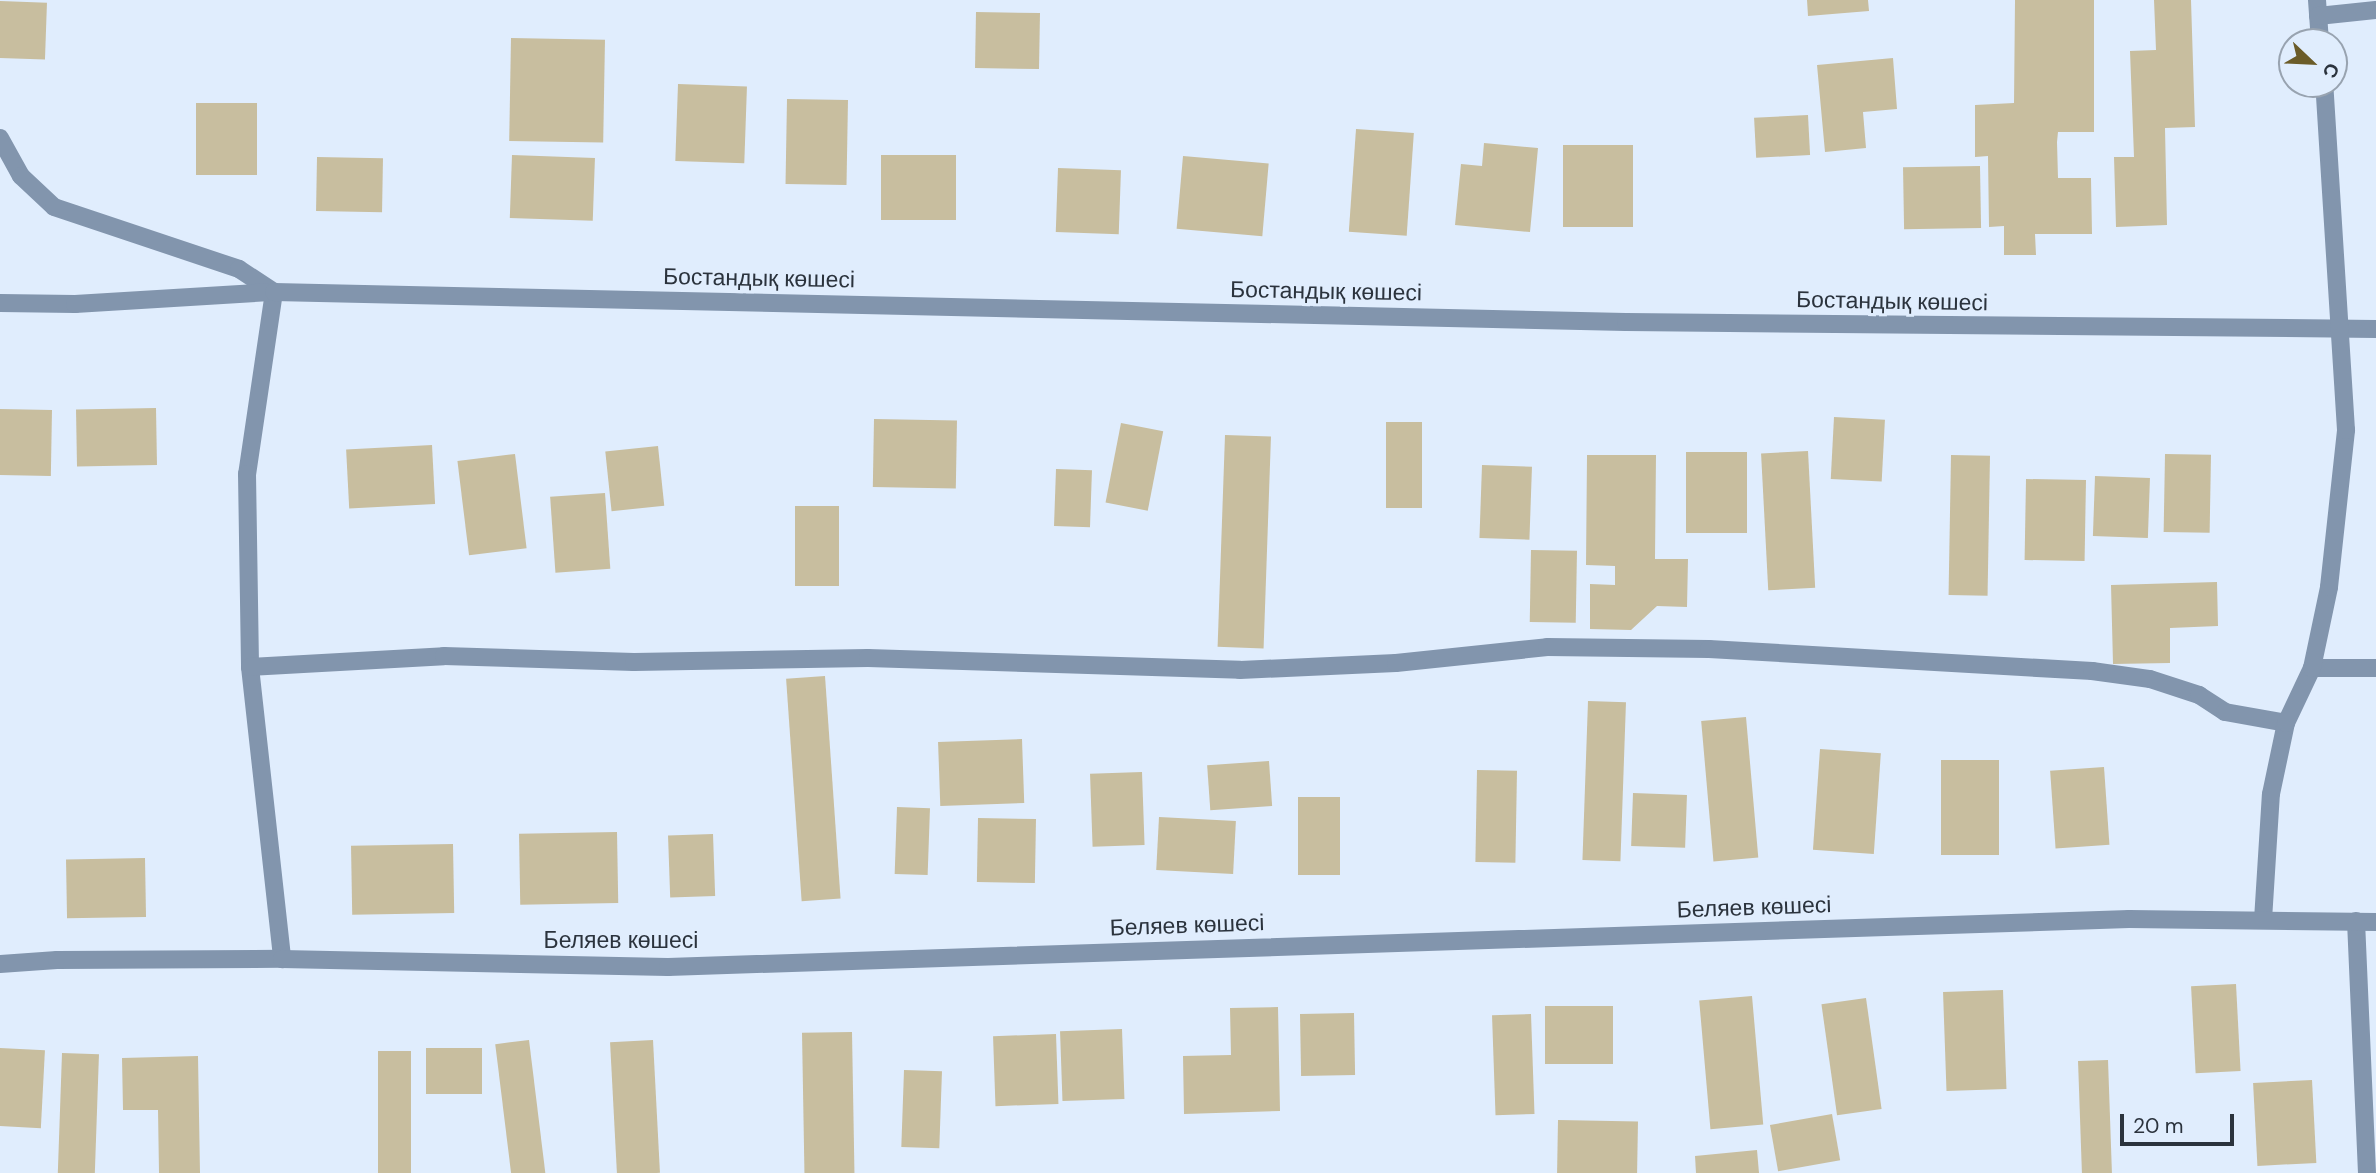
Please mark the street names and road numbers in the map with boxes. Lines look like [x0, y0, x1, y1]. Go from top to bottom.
street label: Бостандық көшесі [663, 263, 855, 293]
street label: Бостандық көшесі [1230, 276, 1422, 306]
street label: Бостандық көшесі [1796, 286, 1988, 316]
street label: Беляев көшесі [1676, 891, 1832, 923]
street label: Беляев көшесі [1109, 909, 1265, 941]
street label: Беляев көшесі [544, 926, 698, 954]

